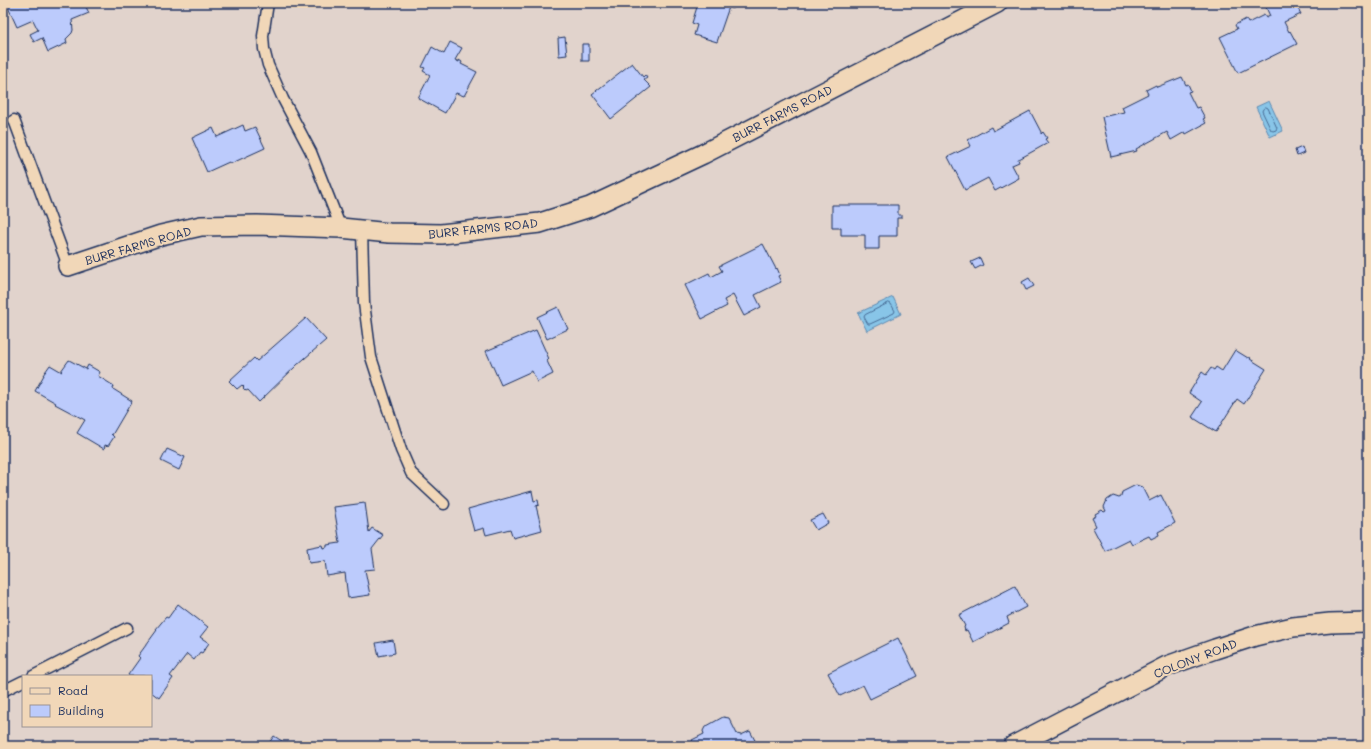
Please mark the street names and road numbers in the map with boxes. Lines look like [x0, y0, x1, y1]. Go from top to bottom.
street label: BURR FARMS ROAD [729, 81, 835, 145]
street label: BURR FARMS ROAD [427, 214, 539, 242]
street label: BURR FARMS ROAD [83, 222, 193, 268]
street label: COLONY ROAD [1151, 635, 1239, 681]

